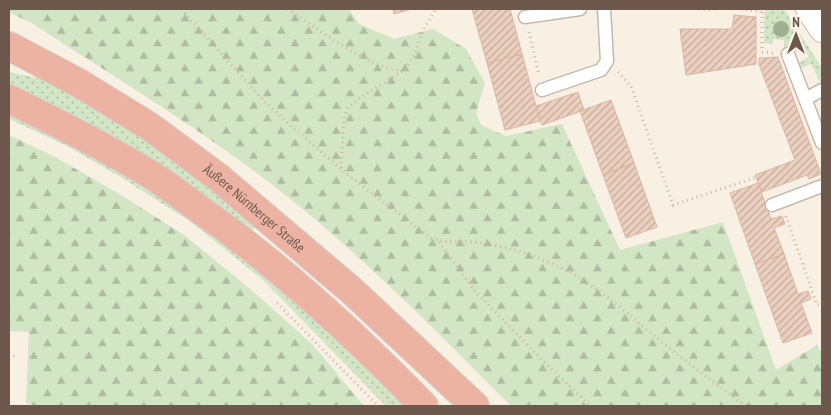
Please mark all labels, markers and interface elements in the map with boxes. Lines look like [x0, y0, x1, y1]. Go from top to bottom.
north arrow [771, 10, 821, 60]
text: N [792, 13, 800, 31]
street label: Äußere Nürnberger Straße [200, 160, 309, 256]

